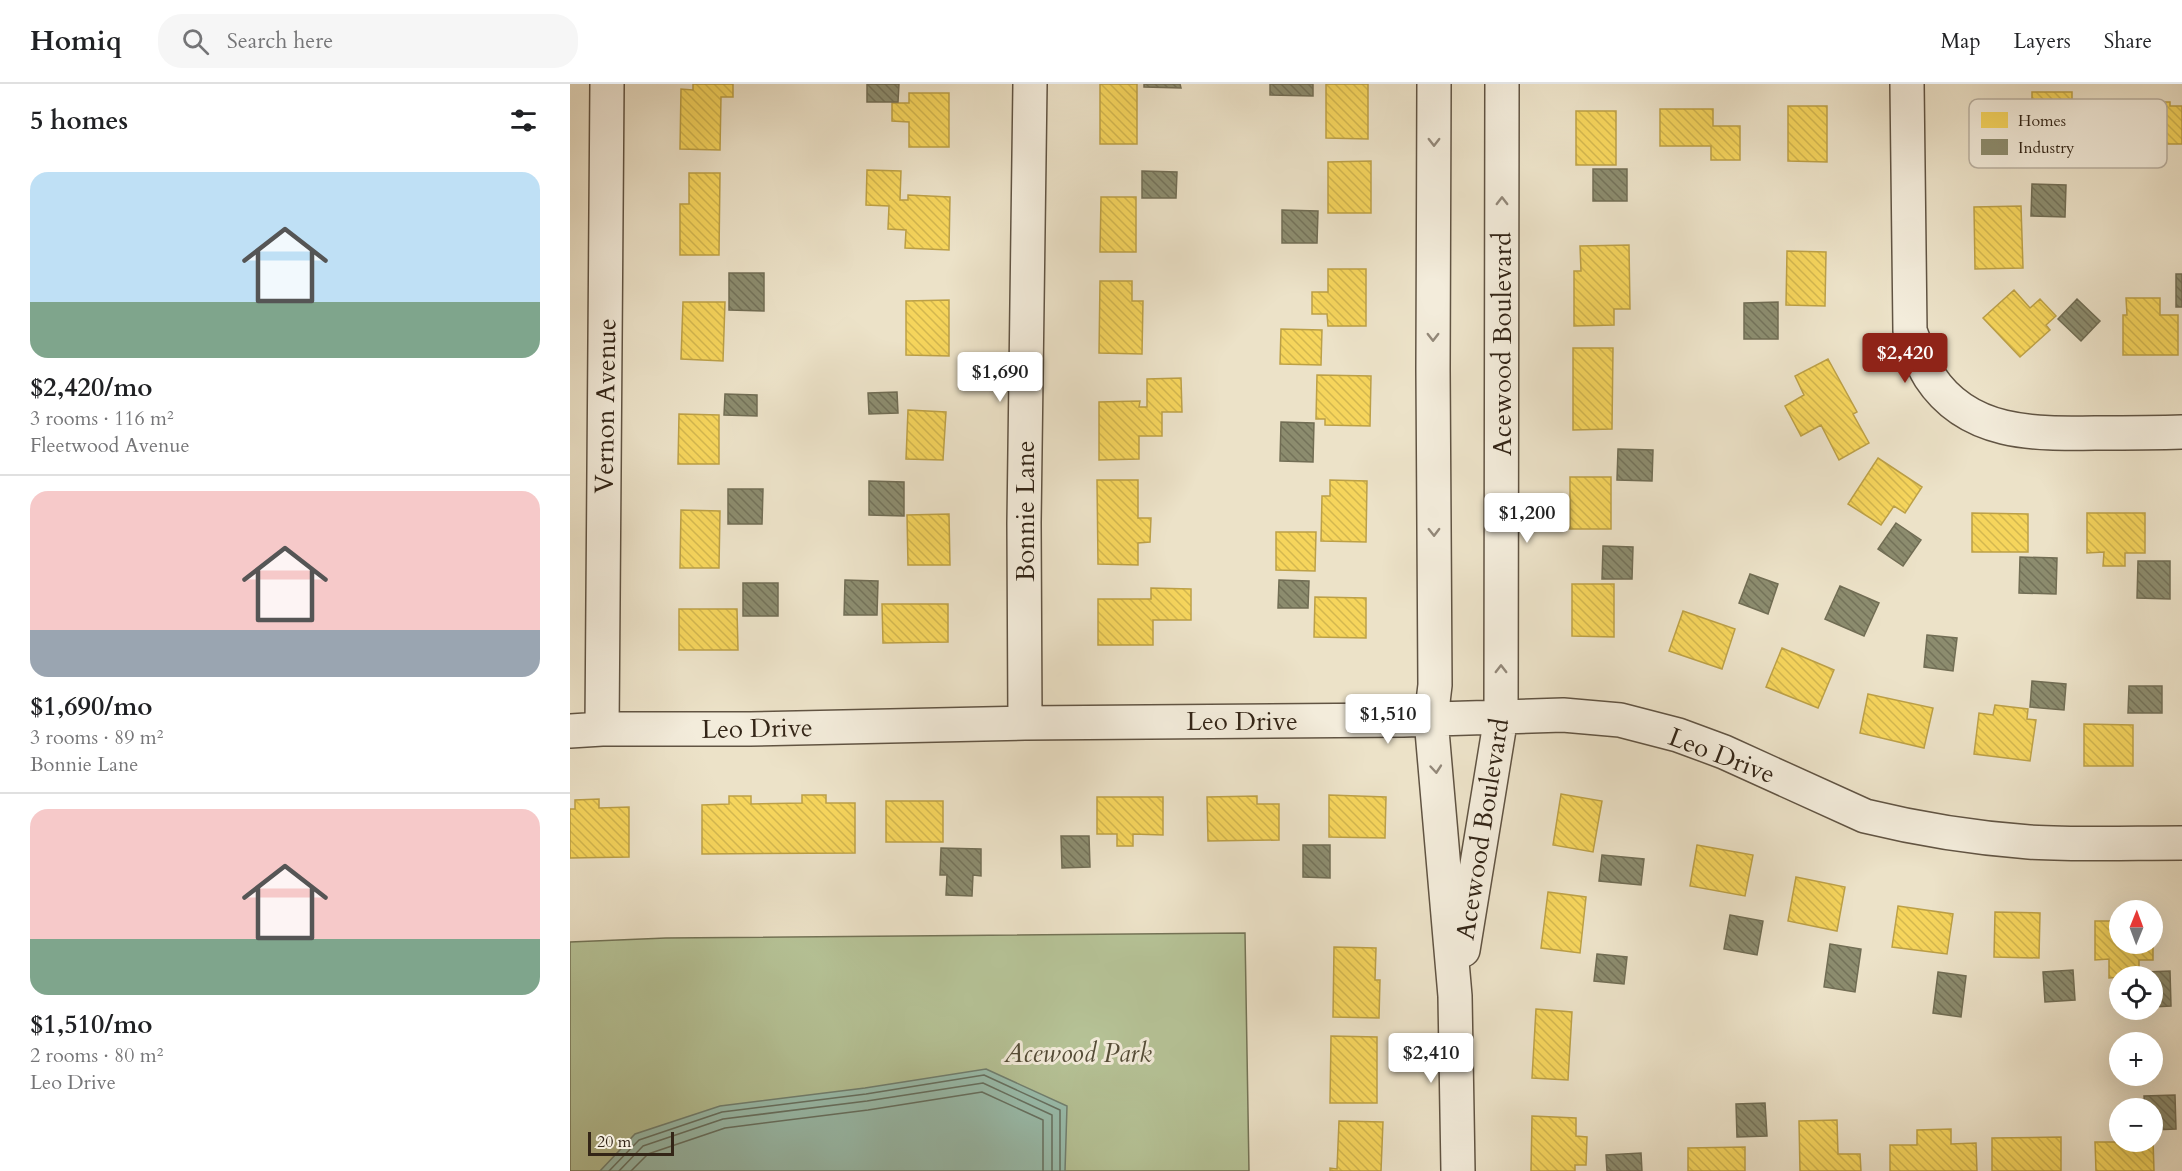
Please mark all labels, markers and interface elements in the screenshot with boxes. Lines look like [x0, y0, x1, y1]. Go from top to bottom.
search box [158, 14, 578, 68]
text: Homiq [30, 22, 122, 60]
icon: search [179, 25, 212, 58]
text: Search here [227, 26, 333, 56]
text: Map [1941, 27, 1981, 56]
text: Layers [2014, 27, 2071, 56]
text: Share [2104, 27, 2152, 56]
legend [1969, 99, 2167, 168]
text: 5 homes [30, 103, 128, 138]
icon: filters [507, 104, 540, 137]
text: Homes [2018, 110, 2066, 132]
text: Industry [2018, 137, 2075, 159]
one-way arrow [1428, 138, 1440, 147]
one-way arrow [1496, 196, 1508, 205]
icon: home [231, 211, 339, 319]
street label: Acewood Boulevard [1485, 232, 1520, 456]
street label: Vernon Avenue [586, 318, 625, 494]
one-way arrow [1427, 333, 1439, 342]
pin: $2,420 [1856, 333, 1954, 384]
text: $2,420 [1876, 339, 1934, 366]
pin: $1,690 [951, 352, 1049, 403]
text: $1,690 [971, 358, 1029, 385]
text: $2,420/mo [30, 370, 153, 405]
text: 3 rooms · 116 m² [30, 405, 174, 432]
text: Fleetwood Avenue [30, 432, 190, 459]
street label: Bonnie Lane [1008, 441, 1043, 581]
pin: $1,200 [1478, 493, 1576, 544]
text: $1,200 [1498, 499, 1556, 526]
one-way arrow [1428, 528, 1440, 537]
icon: home [231, 530, 339, 638]
one-way arrow [1495, 664, 1507, 673]
text: $1,690/mo [30, 689, 153, 724]
pin: $1,510 [1339, 694, 1437, 745]
text: $1,510 [1359, 700, 1417, 727]
street label: Leo Drive [1186, 704, 1298, 739]
street label: Leo Drive [701, 710, 813, 747]
street label: Acewood Boulevard [1448, 716, 1517, 942]
street label: Leo Drive [1664, 719, 1780, 792]
text: 3 rooms · 89 m² [30, 724, 163, 751]
text: Bonnie Lane [30, 751, 138, 778]
one-way arrow [1429, 764, 1442, 773]
icon: home [231, 848, 339, 956]
north arrow [2109, 900, 2163, 954]
map controls [2109, 900, 2163, 1152]
button: locate [2109, 966, 2163, 1020]
text: $1,510/mo [30, 1007, 153, 1042]
button: + [2109, 1032, 2163, 1086]
pin: $2,410 [1382, 1033, 1480, 1084]
park label: Acewood Park [1003, 1036, 1152, 1071]
text: $2,410 [1402, 1039, 1460, 1066]
text: 2 rooms · 80 m² [30, 1042, 163, 1069]
text: Leo Drive [30, 1069, 116, 1096]
button: − [2109, 1098, 2163, 1152]
scale bar [588, 1129, 674, 1156]
text: 20 m [597, 1131, 631, 1153]

